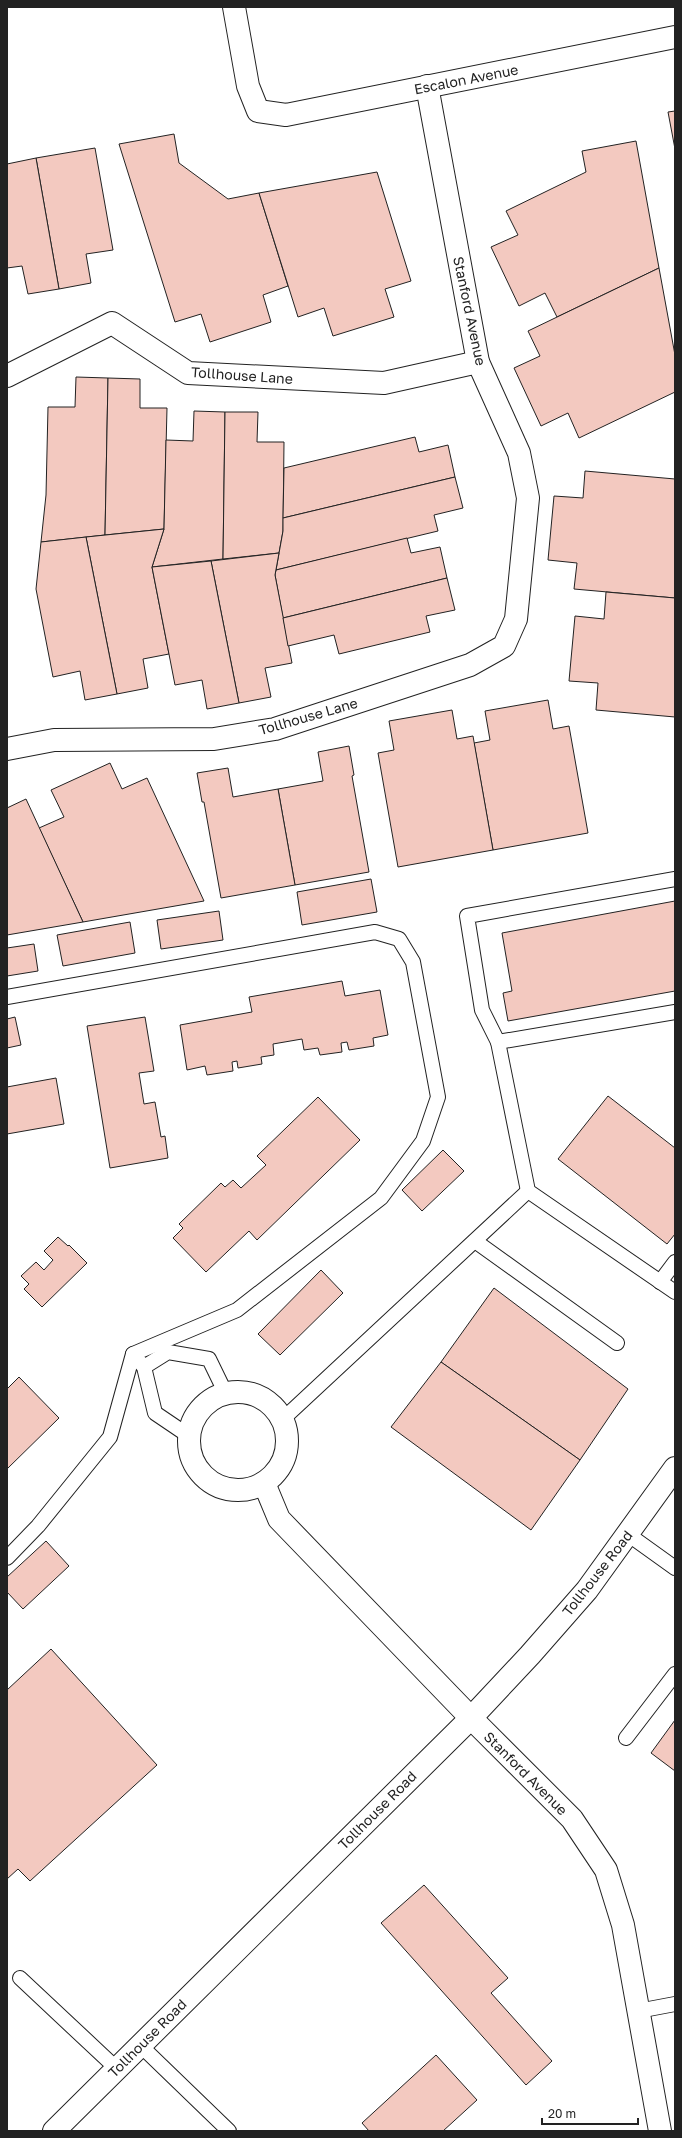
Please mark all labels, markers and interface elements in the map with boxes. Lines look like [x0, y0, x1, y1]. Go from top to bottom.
street label: Escalon Avenue [412, 61, 520, 97]
street label: Stanford Avenue [450, 255, 490, 367]
street label: Tollhouse Lane [191, 363, 293, 387]
street label: Tollhouse Lane [257, 694, 359, 738]
street label: Tollhouse Road [558, 1527, 636, 1619]
street label: Stanford Avenue [481, 1728, 571, 1818]
street label: Tollhouse Road [334, 1767, 420, 1853]
street label: Tollhouse Road [104, 1995, 190, 2081]
scale bar [542, 2100, 638, 2126]
text: 20 m [548, 2106, 576, 2121]

